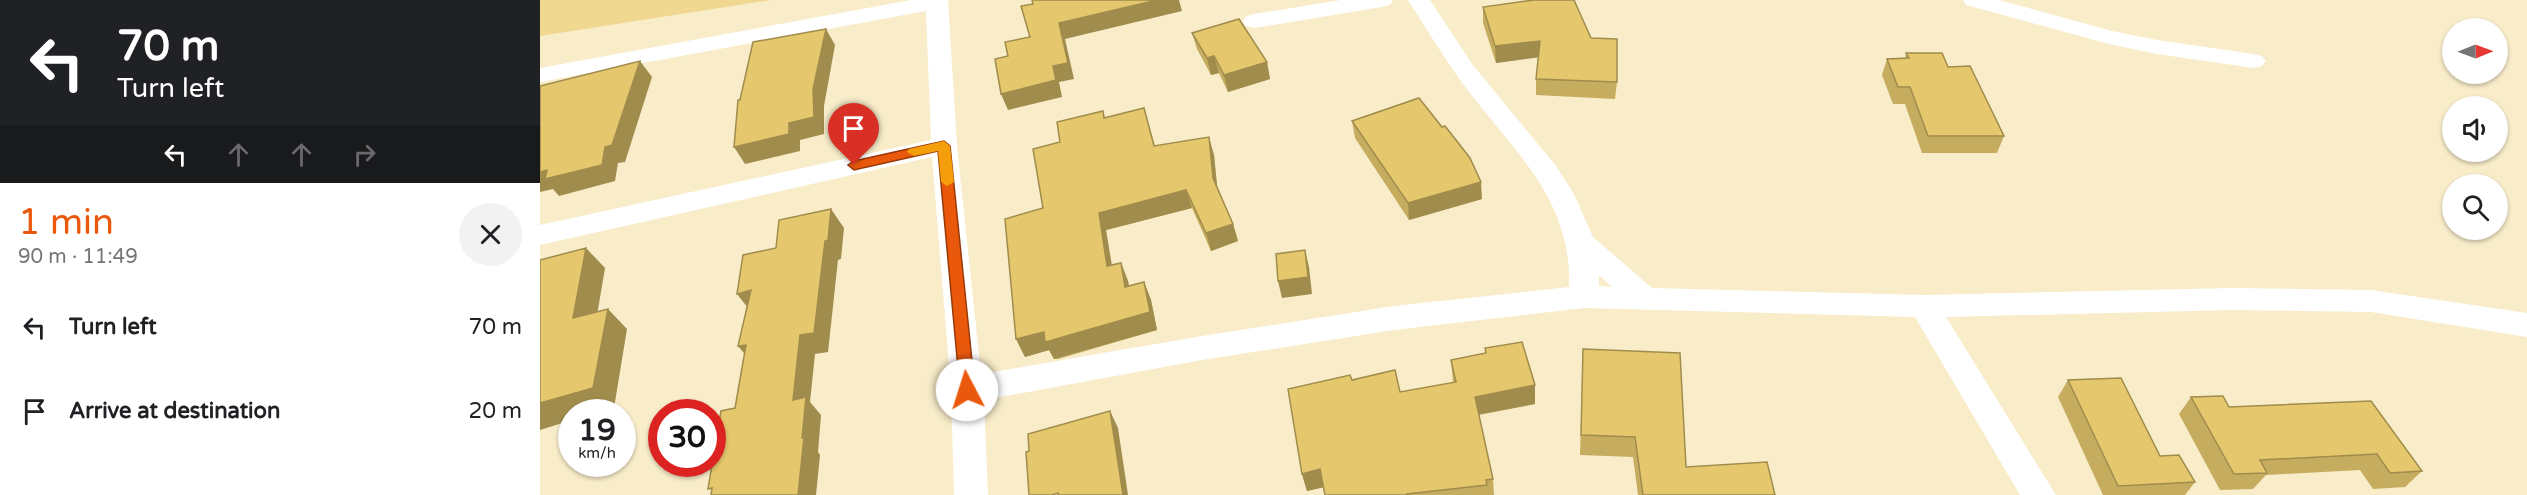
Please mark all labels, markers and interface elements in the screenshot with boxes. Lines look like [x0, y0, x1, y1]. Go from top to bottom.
north arrow [2442, 18, 2508, 84]
map controls [2442, 18, 2508, 240]
text: 70 m [117, 21, 219, 72]
icon: left [18, 24, 96, 102]
text: Turn left [117, 72, 224, 105]
button: sound [2442, 96, 2508, 162]
pin [828, 103, 879, 165]
icon: arrive [837, 112, 870, 145]
icon: left [159, 138, 192, 171]
icon: ahead [222, 138, 255, 171]
icon: ahead [285, 138, 318, 171]
icon: right [348, 138, 381, 171]
button: search [2442, 174, 2508, 240]
text: 1 min [18, 201, 114, 244]
button: close [459, 203, 522, 266]
text: 90 m · 11:49 [18, 245, 138, 269]
icon: left [18, 311, 51, 344]
text: Turn left [69, 314, 157, 340]
text: 70 m [468, 314, 522, 340]
position arrow [935, 358, 999, 422]
icon: arrive [18, 395, 51, 428]
text: Arrive at destination [69, 398, 280, 424]
text: 20 m [468, 398, 522, 424]
speed limit sign: 30 [648, 399, 726, 477]
text: 19 [578, 412, 616, 449]
text: km/h [578, 444, 616, 462]

